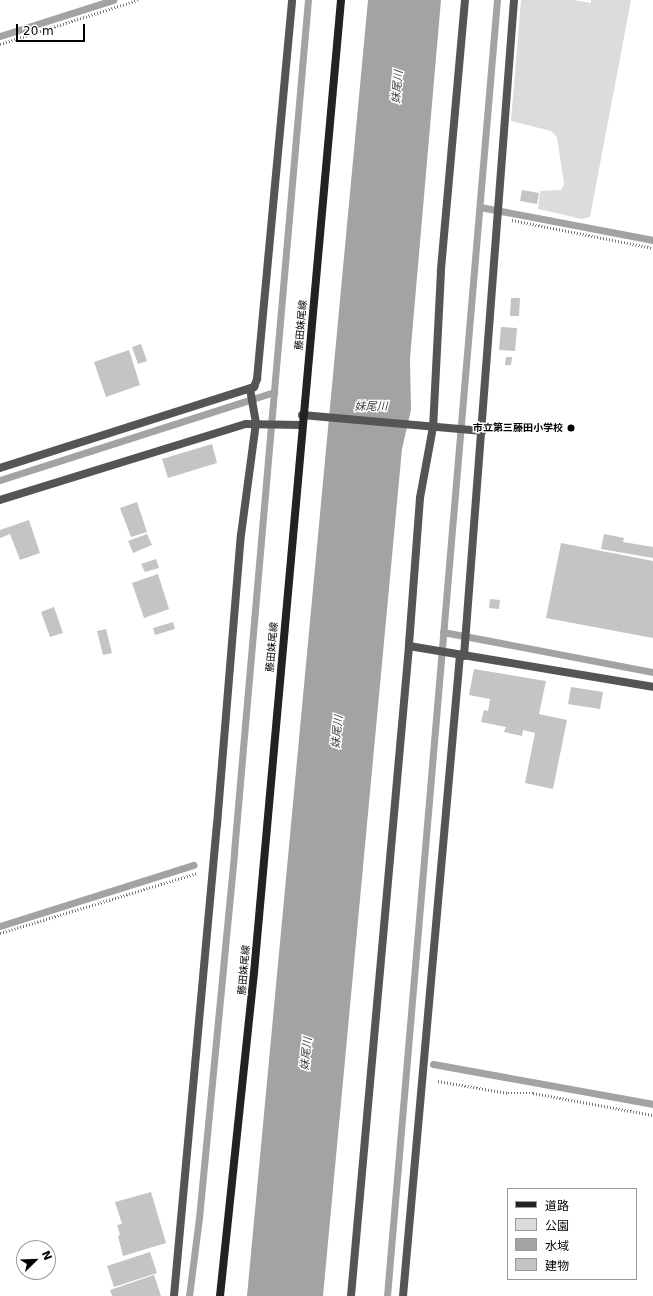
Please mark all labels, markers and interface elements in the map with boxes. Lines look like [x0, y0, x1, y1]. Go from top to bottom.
scale bar [18, 16, 87, 42]
text: 20 m [23, 24, 54, 38]
water label: 妹尾川 [390, 70, 406, 104]
street label: 藤田妹尾線 [293, 300, 309, 350]
water label: 妹尾川 [355, 400, 387, 414]
place label: 市立第三藤田小学校 [473, 422, 563, 434]
marker: 市立第三藤田小学校 [566, 423, 576, 433]
street label: 藤田妹尾線 [264, 622, 280, 672]
water label: 妹尾川 [330, 715, 346, 749]
street label: 藤田妹尾線 [236, 945, 252, 995]
water label: 妹尾川 [299, 1037, 315, 1071]
legend [507, 1188, 637, 1280]
text: 道路 [545, 1199, 569, 1213]
text: 公園 [545, 1219, 569, 1233]
text: 水域 [545, 1239, 569, 1253]
north arrow [16, 1240, 56, 1280]
text: N [39, 1249, 54, 1262]
text: 建物 [545, 1259, 569, 1273]

